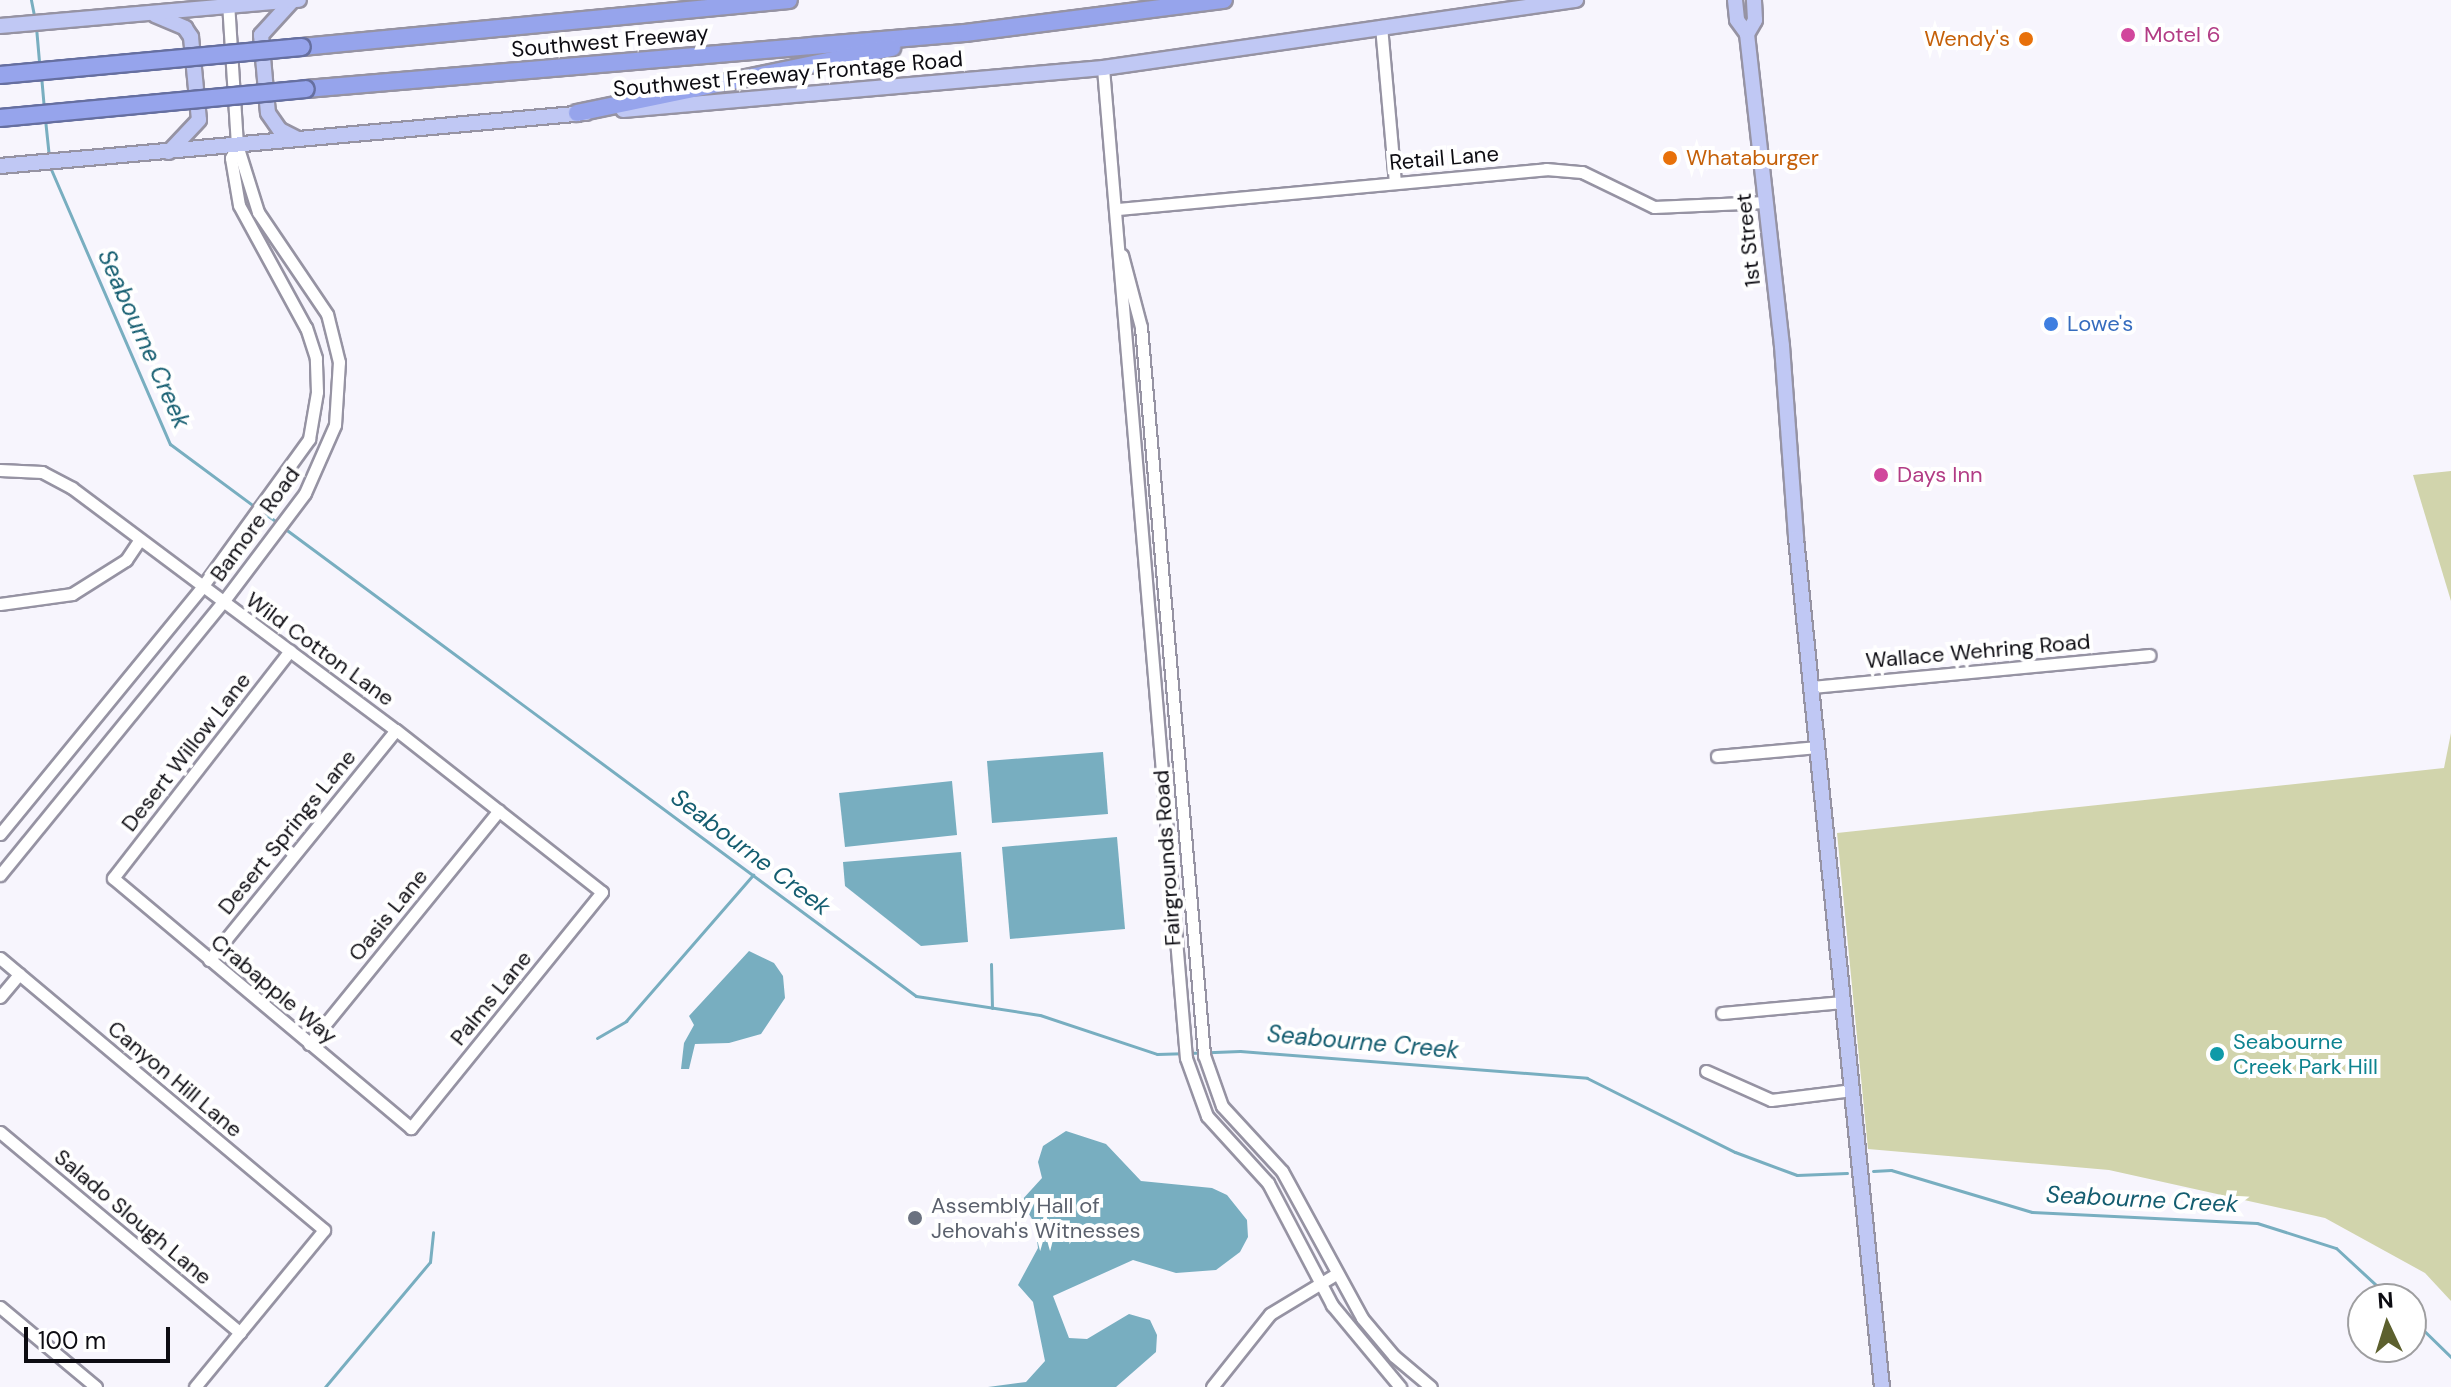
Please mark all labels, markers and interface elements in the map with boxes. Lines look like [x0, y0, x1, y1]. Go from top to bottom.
street label: Southwest Freeway [510, 19, 710, 63]
place label: Motel 6 [2144, 22, 2220, 48]
place label: Wendy's [1924, 26, 2010, 52]
marker: Motel 6 [2119, 26, 2137, 44]
marker: Wendy's [2017, 30, 2035, 48]
street label: Southwest Freeway Frontage Road [612, 46, 964, 102]
street label: Retail Lane [1388, 140, 1500, 176]
place label: Whataburger [1686, 145, 1819, 171]
marker: Whataburger [1661, 149, 1679, 167]
street label: 1st Street [1730, 192, 1766, 288]
water label: Seabourne Creek [92, 245, 196, 433]
place label: Lowe's [2067, 311, 2133, 337]
marker: Lowe's [2042, 315, 2060, 333]
street label: Bamore Road [205, 462, 305, 586]
place label: Days Inn [1897, 462, 1983, 488]
marker: Days Inn [1872, 466, 1890, 484]
street label: Wild Cotton Lane [241, 586, 399, 712]
street label: Wallace Wehring Road [1864, 628, 2092, 674]
street label: Desert Willow Lane [116, 667, 256, 837]
street label: Desert Springs Lane [212, 744, 362, 920]
street label: Fairgrounds Road [1148, 769, 1186, 947]
water label: Seabourne Creek [665, 783, 837, 921]
street label: Oasis Lane [343, 864, 433, 966]
street label: Crabapple Way [206, 929, 342, 1049]
street label: Palms Lane [445, 945, 537, 1051]
street label: Canyon Hill Lane [102, 1015, 248, 1143]
water label: Seabourne Creek [1266, 1019, 1460, 1065]
place label: Seabourne Creek Park Hill [2233, 1028, 2378, 1080]
marker: Seabourne Creek Park Hill [2208, 1045, 2226, 1063]
street label: Salado Slough Lane [49, 1144, 217, 1290]
water label: Seabourne Creek [2045, 1180, 2239, 1218]
place label: Assembly Hall of Jehovah's Witnesses [931, 1192, 1141, 1244]
marker: Assembly Hall of Jehovah's Witnesses [906, 1209, 924, 1227]
north arrow [2347, 1283, 2427, 1363]
text: N [2376, 1286, 2394, 1316]
scale bar [28, 1311, 174, 1361]
text: 100 m [38, 1325, 106, 1356]

